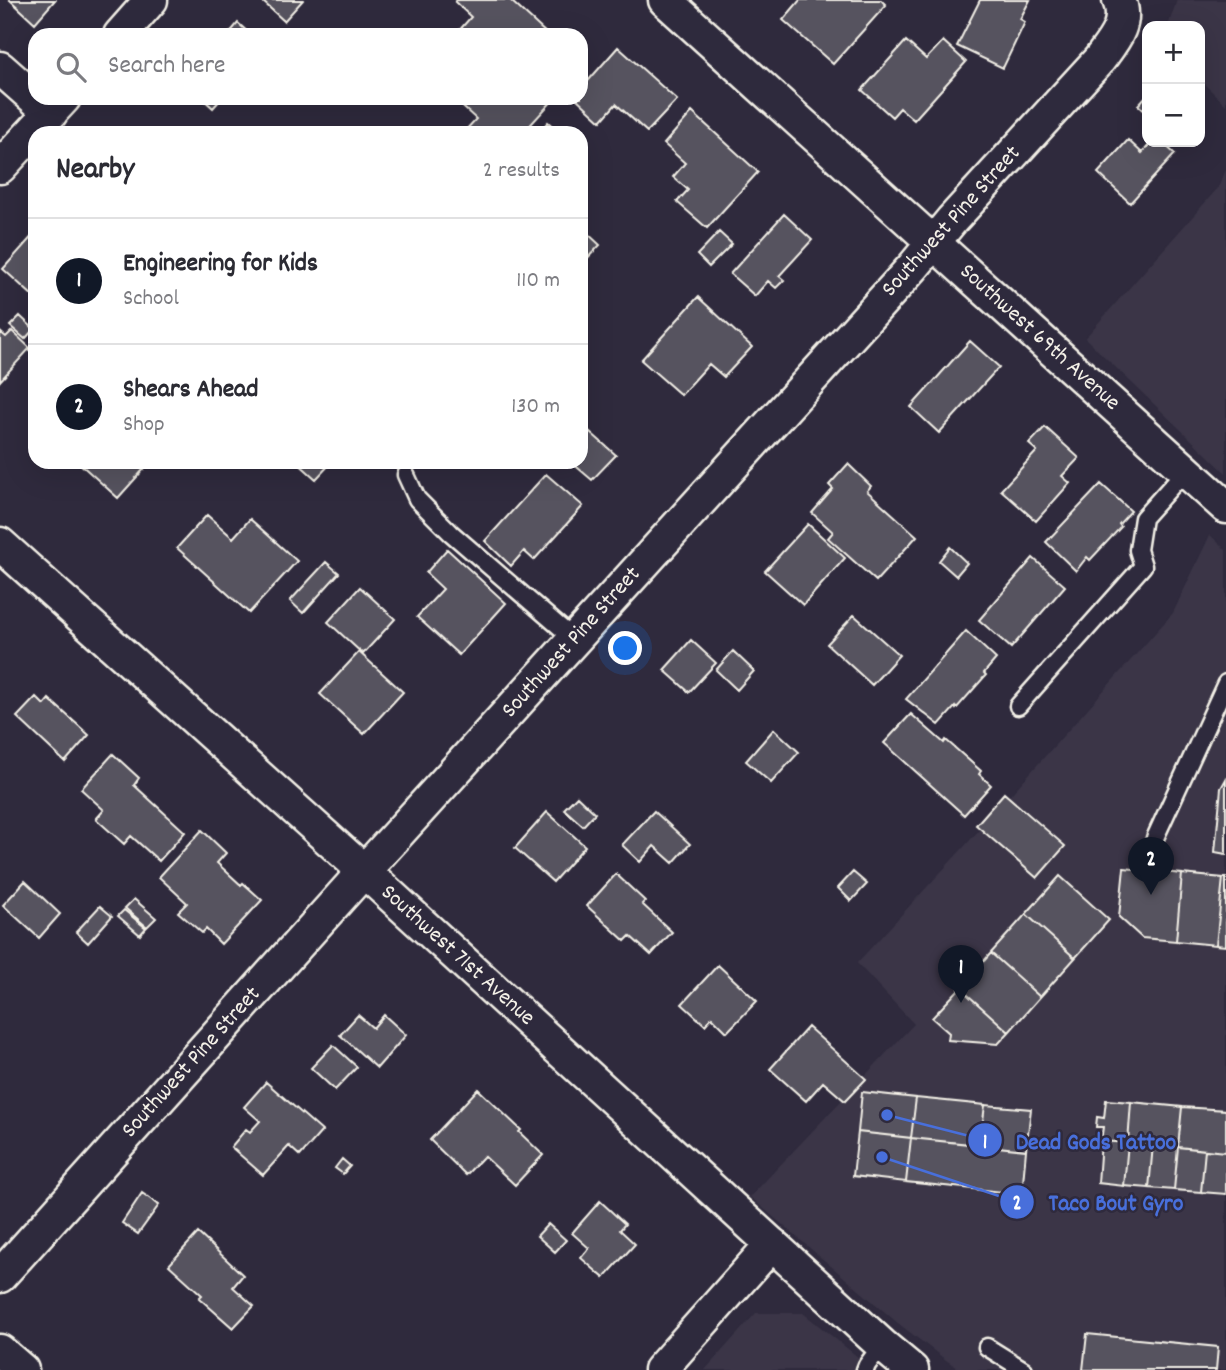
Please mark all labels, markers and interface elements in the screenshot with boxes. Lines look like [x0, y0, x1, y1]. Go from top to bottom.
map controls [1142, 21, 1205, 147]
button: + [1142, 21, 1205, 84]
search box [28, 28, 588, 105]
icon: search [52, 48, 90, 86]
text: Search here [108, 48, 226, 85]
button: − [1142, 84, 1205, 147]
street label: Southwest Pine Street [875, 139, 1029, 305]
text: Nearby [56, 150, 134, 193]
text: 2 results [483, 155, 560, 188]
text: Engineering for Kids [123, 246, 318, 283]
street label: Southwest 69th Avenue [951, 257, 1127, 419]
text: 1 [76, 265, 82, 298]
text: 110 m [516, 265, 560, 298]
text: School [123, 283, 179, 316]
text: Shears Ahead [123, 372, 259, 409]
text: 2 [74, 391, 84, 424]
text: 130 m [511, 391, 560, 424]
text: Shop [123, 409, 165, 442]
street label: Southwest Pine Street [495, 560, 649, 726]
your location [608, 631, 642, 665]
pin: 2 [1128, 837, 1174, 895]
street label: Southwest 71st Avenue [372, 878, 542, 1034]
pin: 1 [938, 945, 984, 1003]
street label: Southwest Pine Street [115, 980, 269, 1146]
callout: Dead Gods Tattoo [967, 1118, 1191, 1163]
text: Dead Gods Tattoo [1016, 1127, 1177, 1161]
text: 1 [983, 1129, 987, 1159]
callout: Taco Bout Gyro [1000, 1179, 1197, 1224]
text: Taco Bout Gyro [1049, 1188, 1184, 1222]
text: 2 [1012, 1190, 1022, 1220]

